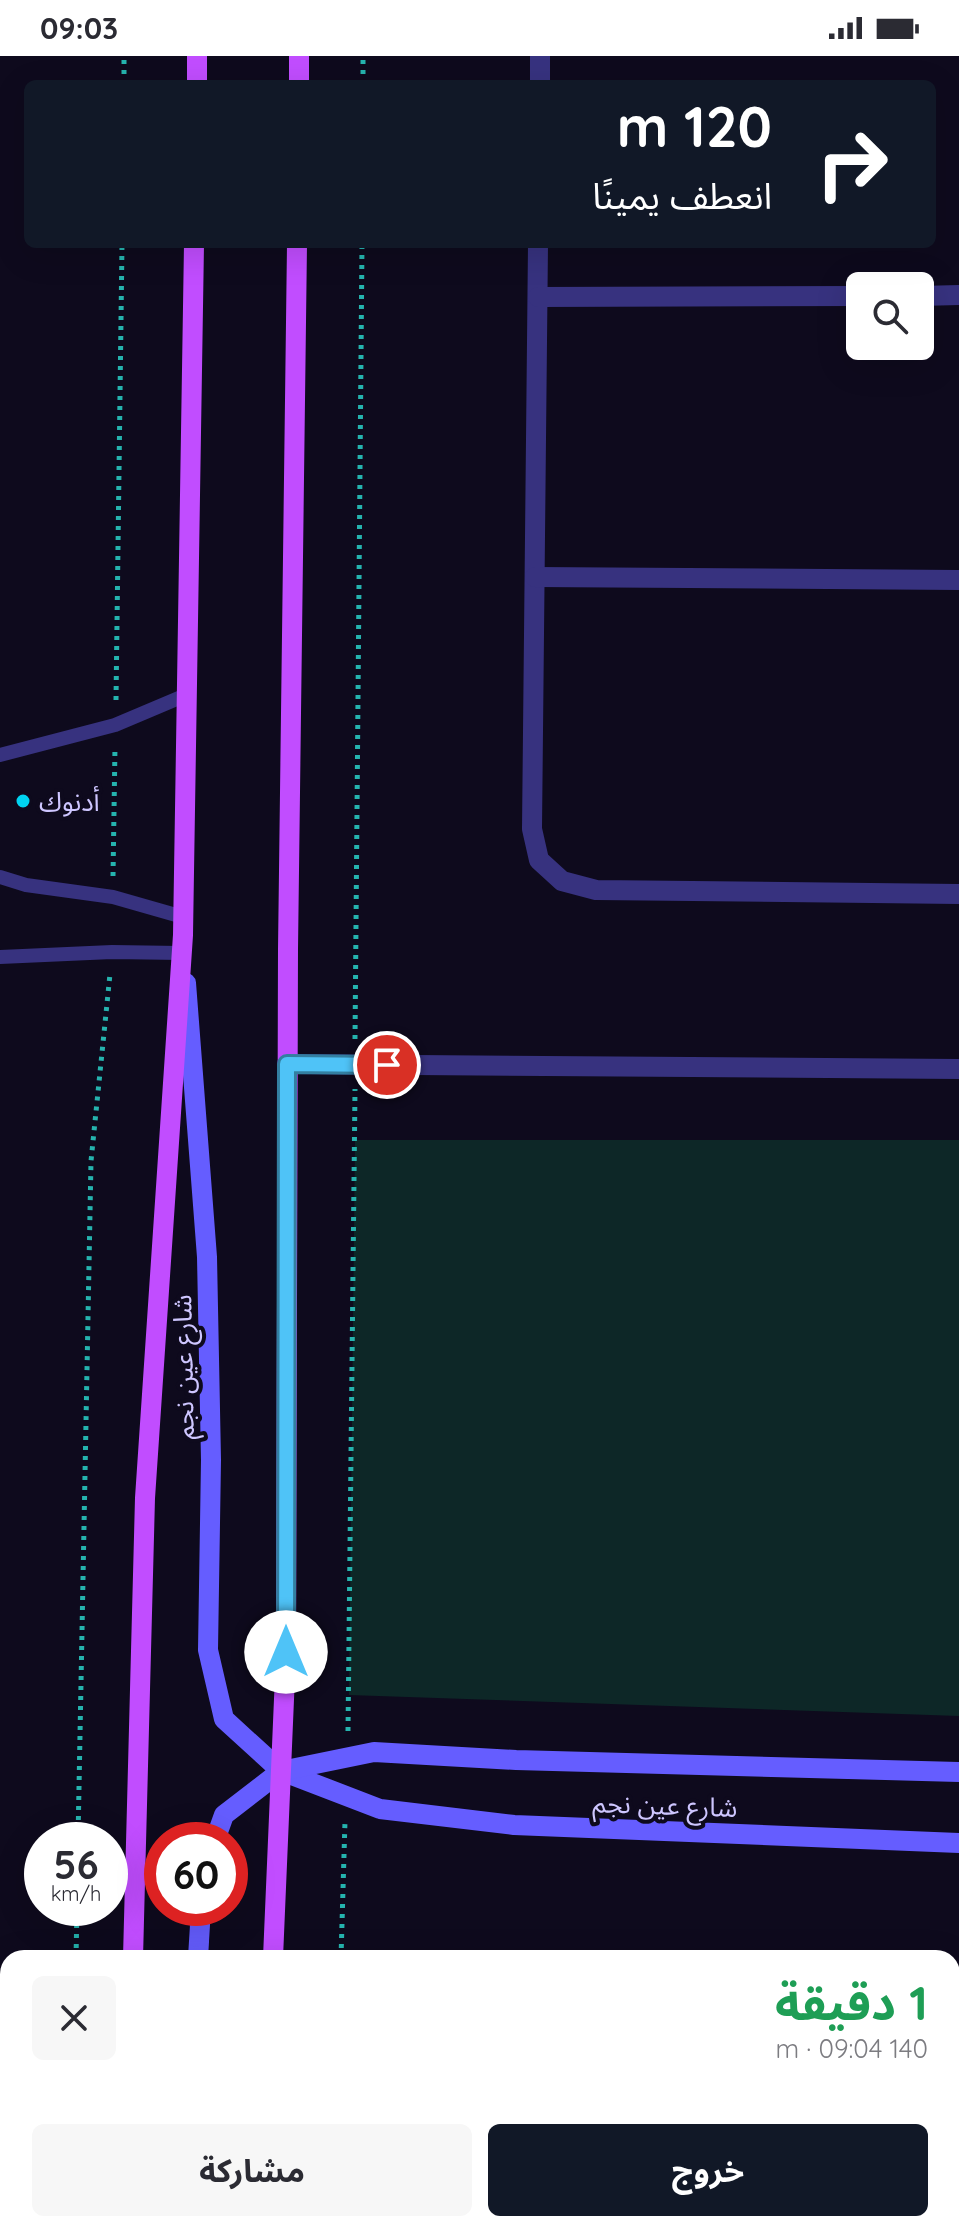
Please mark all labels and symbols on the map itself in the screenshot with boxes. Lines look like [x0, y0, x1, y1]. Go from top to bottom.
place label: أدنوك [39, 785, 100, 818]
marker: أدنوك [14, 792, 32, 810]
pin [353, 1031, 421, 1099]
street label: شارع عين نجم [165, 1294, 205, 1440]
position arrow [244, 1610, 328, 1694]
street label: شارع عين نجم [592, 1786, 738, 1828]
speed limit sign: 60 [144, 1822, 248, 1926]

